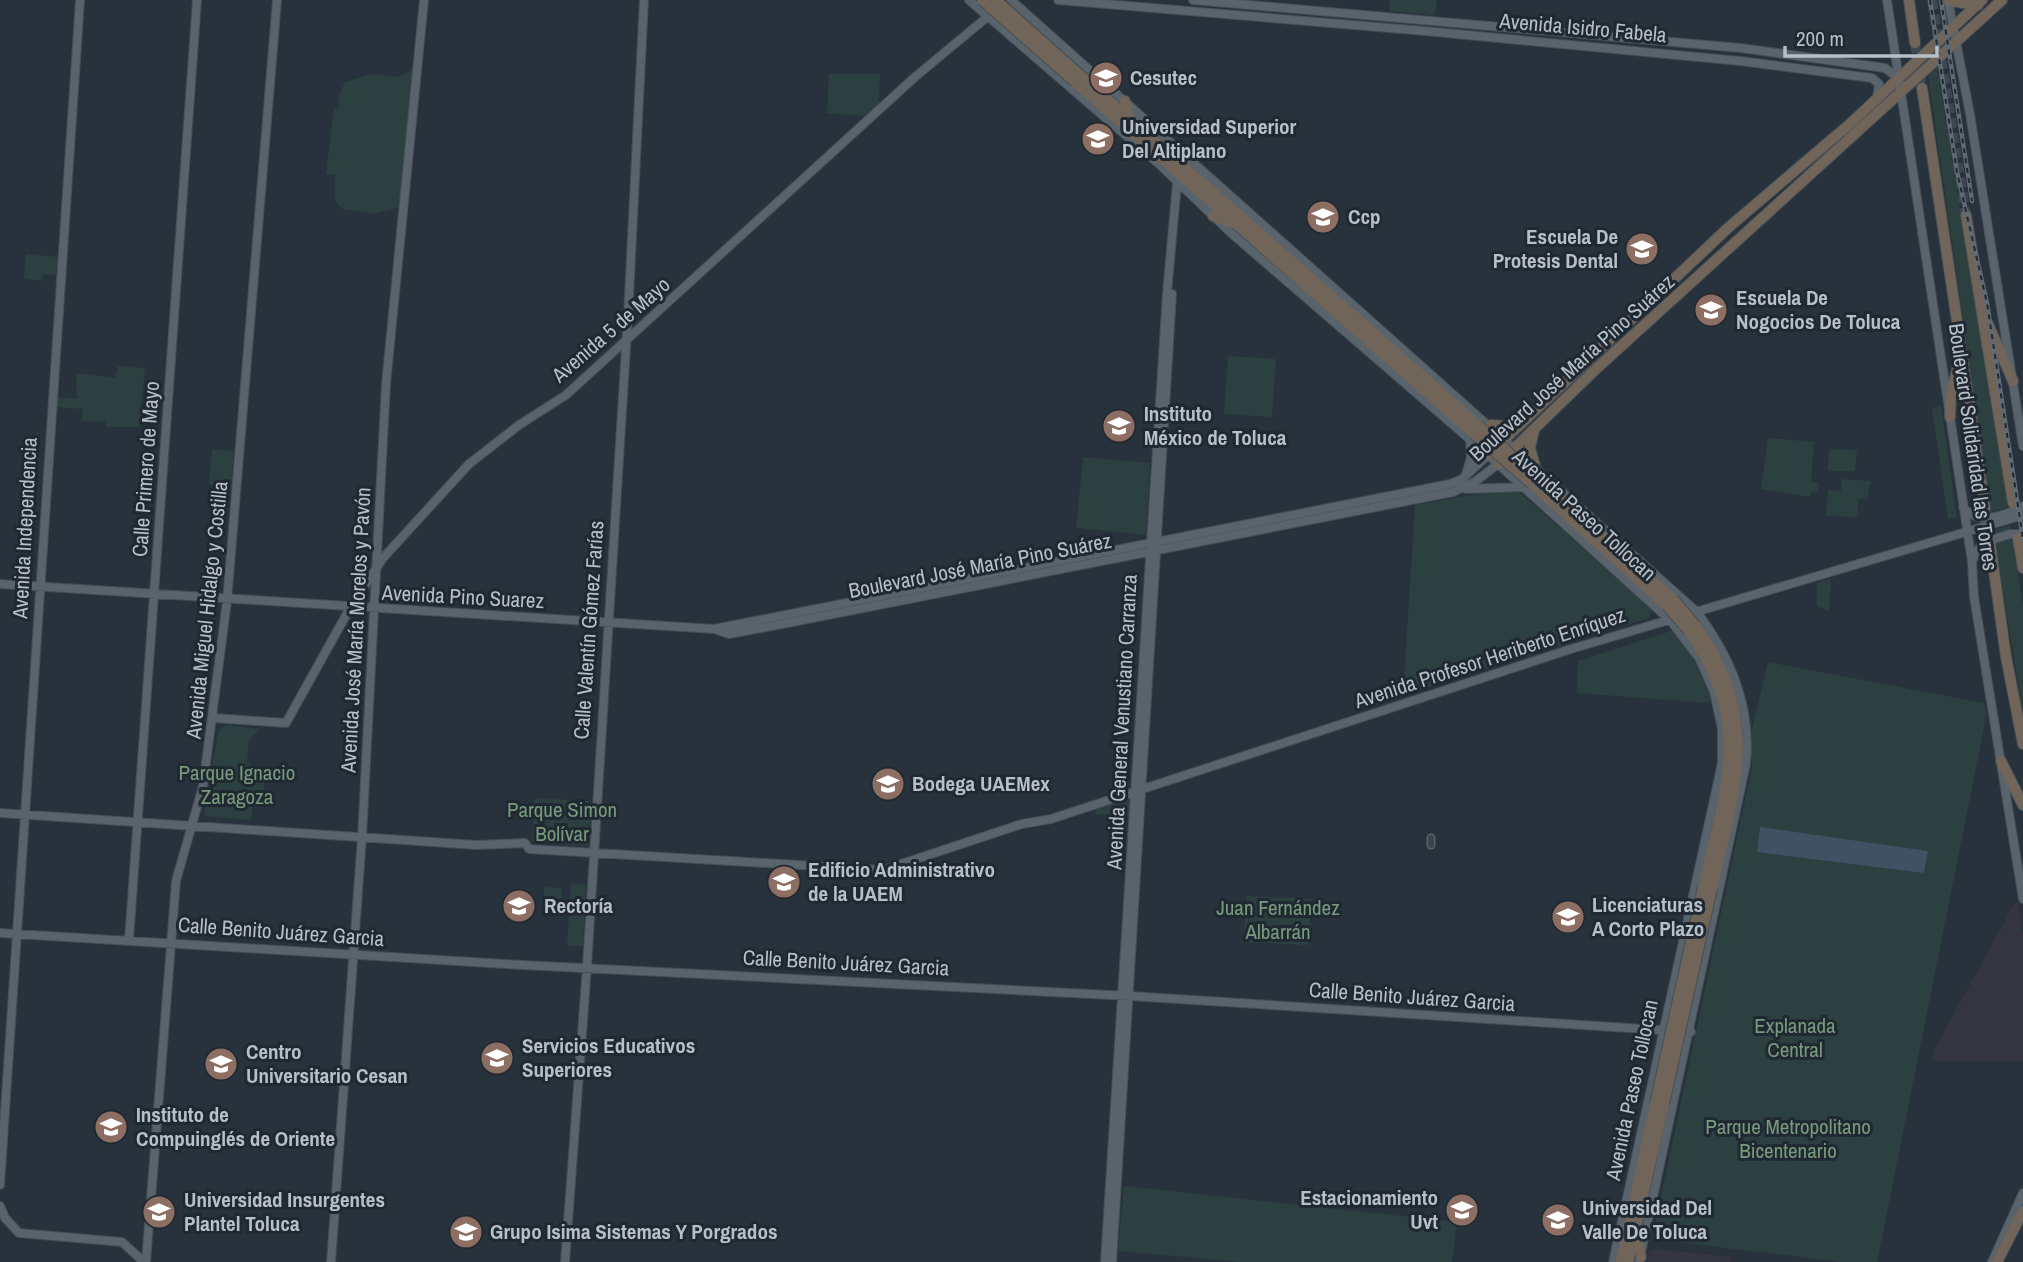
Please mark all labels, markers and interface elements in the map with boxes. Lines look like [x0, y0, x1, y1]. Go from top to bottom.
street label: Avenida Isidro Fabela [1497, 6, 1668, 49]
scale bar [1785, 14, 1937, 58]
text: 200 m [1796, 24, 1844, 53]
school or university icon: Cesutec [1087, 59, 1125, 97]
place label: Cesutec [1130, 63, 1197, 92]
place label: Universidad Superior Del Altiplano [1122, 112, 1296, 165]
school or university icon: Universidad Superior Del Altiplano [1079, 120, 1117, 158]
school or university icon: Ccp [1304, 198, 1342, 236]
place label: Ccp [1348, 202, 1381, 231]
place label: Escuela De Protesis Dental [1493, 222, 1618, 275]
school or university icon: Escuela De Protesis Dental [1623, 230, 1661, 268]
street label: Boulevard José María Pino Suárez [1463, 267, 1681, 468]
street label: Avenida 5 de Mayo [545, 270, 676, 390]
place label: Escuela De Nogocios De Toluca [1736, 283, 1901, 336]
school or university icon: Escuela De Nogocios De Toluca [1692, 291, 1730, 329]
street label: Boulevard Solidaridad las Torres [1942, 321, 2005, 572]
street label: Calle Primero de Mayo [125, 380, 166, 558]
place label: Instituto México de Toluca [1144, 399, 1287, 452]
school or university icon: Instituto México de Toluca [1100, 407, 1138, 445]
street label: Avenida Independencia [5, 436, 44, 620]
street label: Avenida Paseo Tollocan [1505, 442, 1662, 587]
street label: Avenida Miguel Hidalgo y Costilla [178, 479, 235, 741]
street label: Avenida José María Morelos y Pavón [333, 486, 377, 774]
street label: Calle Valentín Gómez Farías [566, 520, 611, 740]
street label: Boulevard José María Pino Suárez [846, 526, 1114, 605]
street label: Avenida General Venustiano Carranza [1099, 573, 1144, 871]
street label: Avenida Pino Suarez [380, 578, 545, 615]
street label: Avenida Profesor Heriberto Enríquez [1350, 600, 1629, 715]
park label: Parque Ignacio Zaragoza [179, 758, 295, 811]
school or university icon: Bodega UAEMex [869, 765, 907, 803]
place label: Bodega UAEMex [912, 769, 1050, 798]
park label: Parque Simon Bolívar [507, 795, 617, 848]
place label: Edificio Administrativo de la UAEM [808, 855, 995, 908]
school or university icon: Edificio Administrativo de la UAEM [765, 863, 803, 901]
school or university icon: Rectoría [500, 887, 538, 925]
place label: Licenciaturas A Corto Plazo [1592, 890, 1704, 943]
place label: Rectoría [544, 891, 613, 920]
park label: Juan Fernández Albarrán [1216, 893, 1340, 946]
school or university icon: Licenciaturas A Corto Plazo [1549, 898, 1587, 936]
street label: Calle Benito Juárez Garcia [177, 910, 386, 953]
street label: Calle Benito Juárez Garcia [742, 943, 950, 982]
street label: Calle Benito Juárez Garcia [1308, 975, 1517, 1018]
street label: Avenida Paseo Tollocan [1598, 997, 1665, 1184]
park label: Explanada Central [1754, 1011, 1836, 1064]
place label: Servicios Educativos Superiores [522, 1031, 695, 1084]
place label: Centro Universitario Cesan [246, 1037, 408, 1090]
school or university icon: Servicios Educativos Superiores [478, 1039, 516, 1077]
school or university icon: Centro Universitario Cesan [202, 1045, 240, 1083]
place label: Instituto de Compuinglés de Oriente [136, 1100, 335, 1153]
school or university icon: Instituto de Compuinglés de Oriente [92, 1108, 130, 1146]
park label: Parque Metropolitano Bicentenario [1705, 1112, 1871, 1165]
place label: Estacionamiento Uvt [1300, 1183, 1438, 1236]
place label: Universidad Insurgentes Plantel Toluca [184, 1185, 385, 1238]
school or university icon: Estacionamiento Uvt [1443, 1191, 1481, 1229]
school or university icon: Universidad Insurgentes Plantel Toluca [140, 1193, 178, 1231]
place label: Universidad Del Valle De Toluca [1582, 1193, 1712, 1246]
school or university icon: Universidad Del Valle De Toluca [1539, 1201, 1577, 1239]
school or university icon: Grupo Isima Sistemas Y Porgrados [447, 1213, 485, 1251]
place label: Grupo Isima Sistemas Y Porgrados [490, 1217, 778, 1246]

